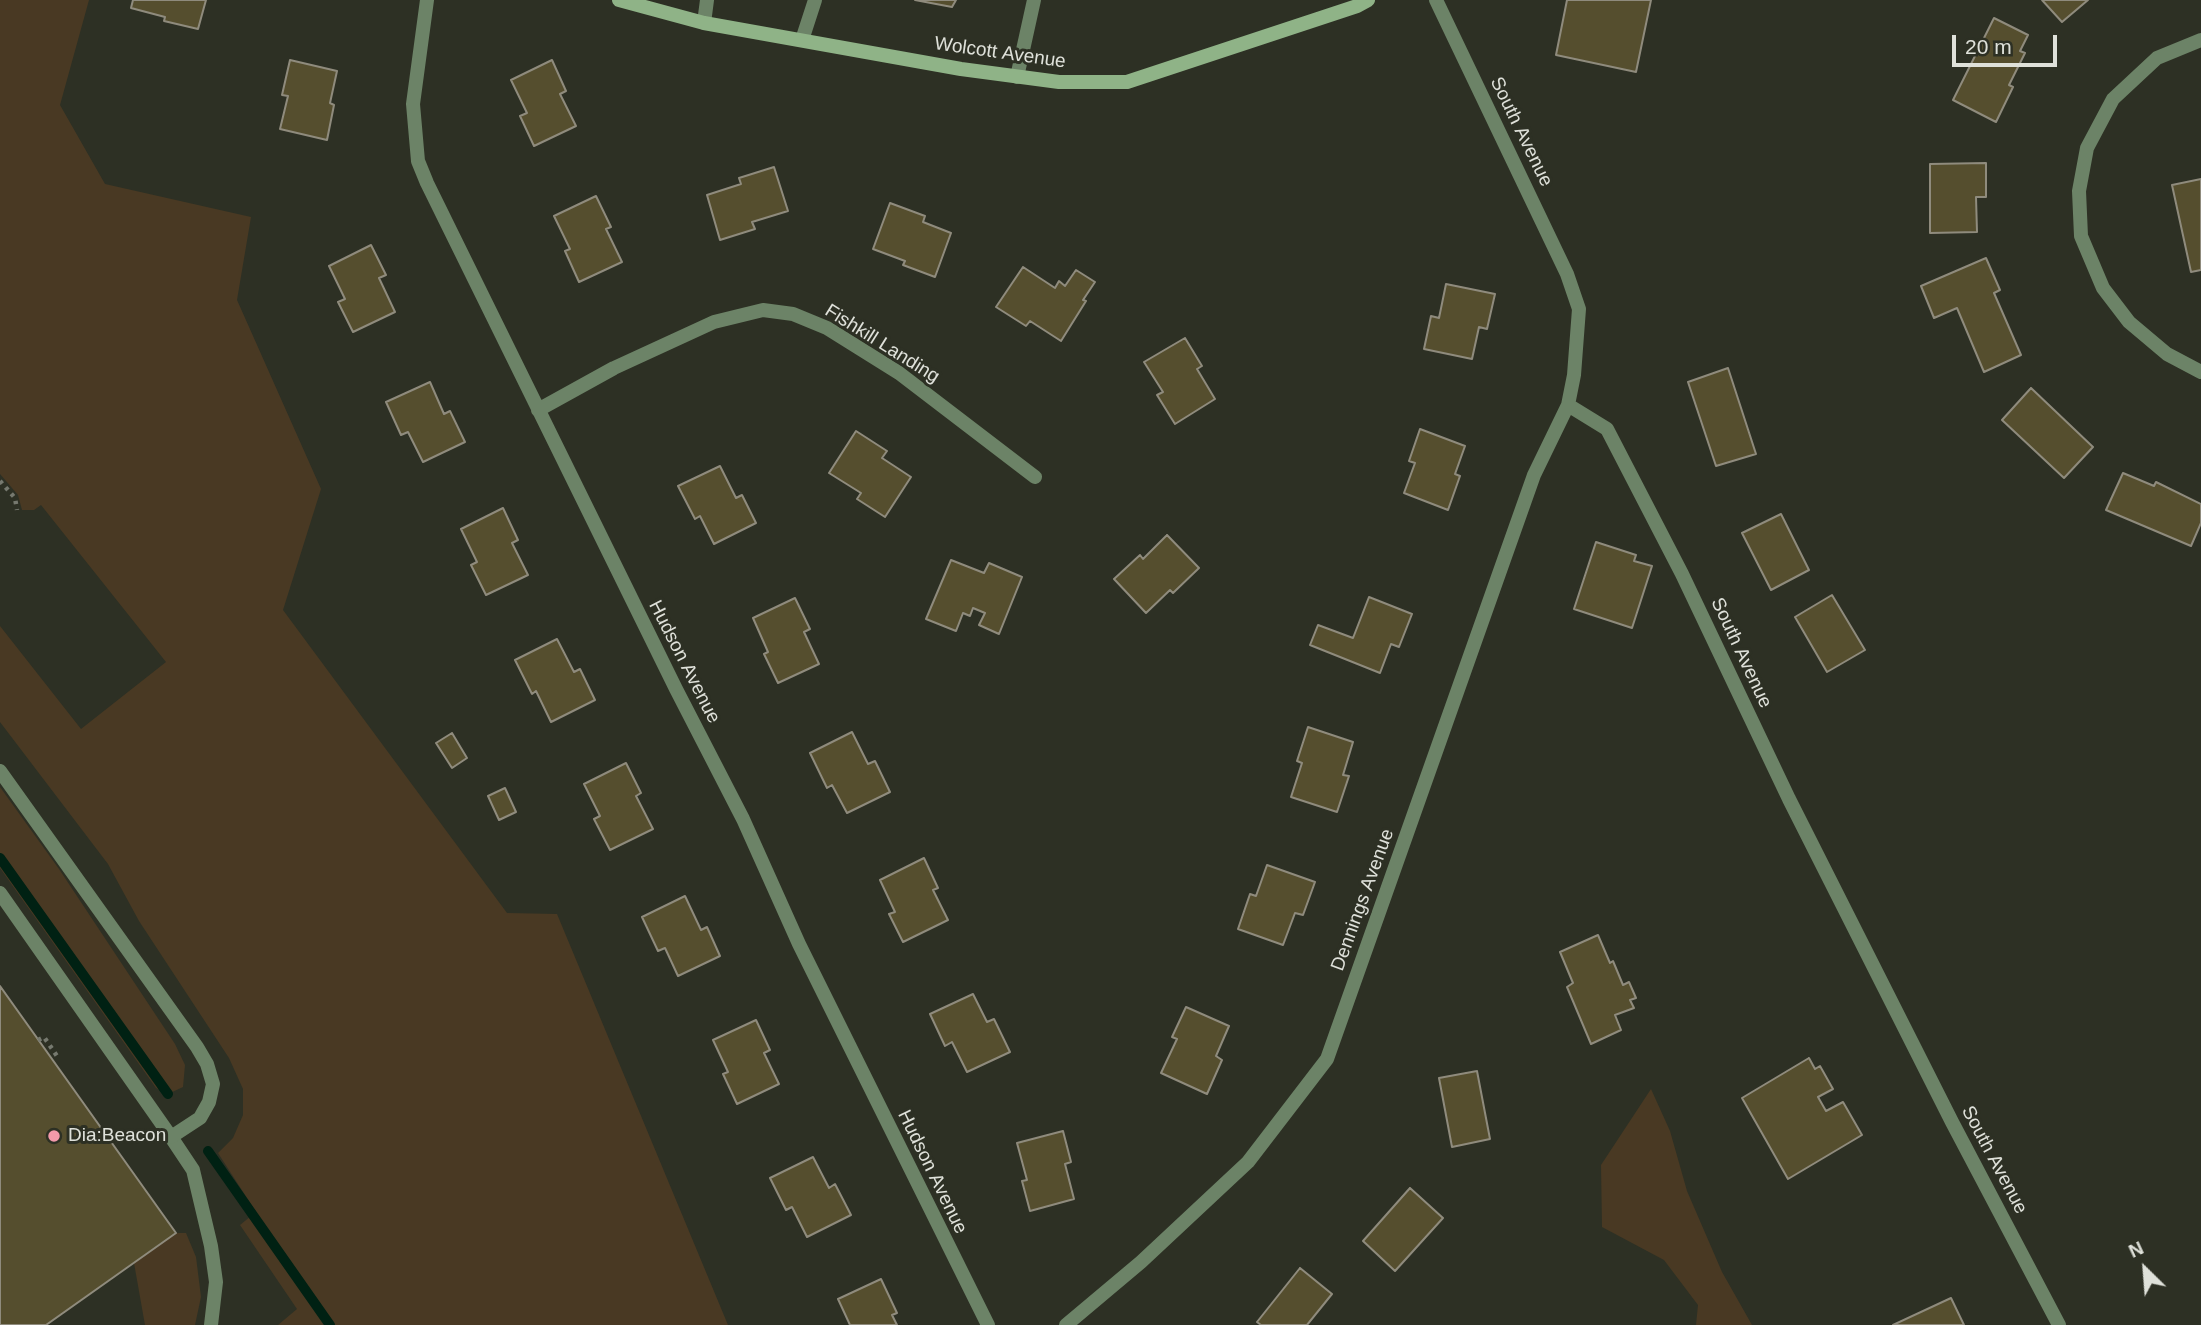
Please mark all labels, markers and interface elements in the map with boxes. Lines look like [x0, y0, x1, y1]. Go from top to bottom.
scale bar [1956, 21, 2061, 65]
street label: Wolcott Avenue [933, 32, 1067, 74]
text: 20 m [1965, 35, 2012, 58]
street label: South Avenue [1485, 74, 1557, 190]
street label: Fishkill Landing [820, 300, 944, 388]
street label: South Avenue [1706, 594, 1776, 712]
street label: Hudson Avenue [643, 597, 725, 727]
street label: Dennings Avenue [1327, 826, 1399, 974]
street label: South Avenue [1956, 1102, 2032, 1218]
street label: Hudson Avenue [892, 1106, 972, 1238]
place label: Dia:Beacon [68, 1125, 166, 1147]
marker: Dia:Beacon [46, 1128, 62, 1144]
north arrow [2110, 1234, 2180, 1304]
text: N [2125, 1237, 2147, 1262]

